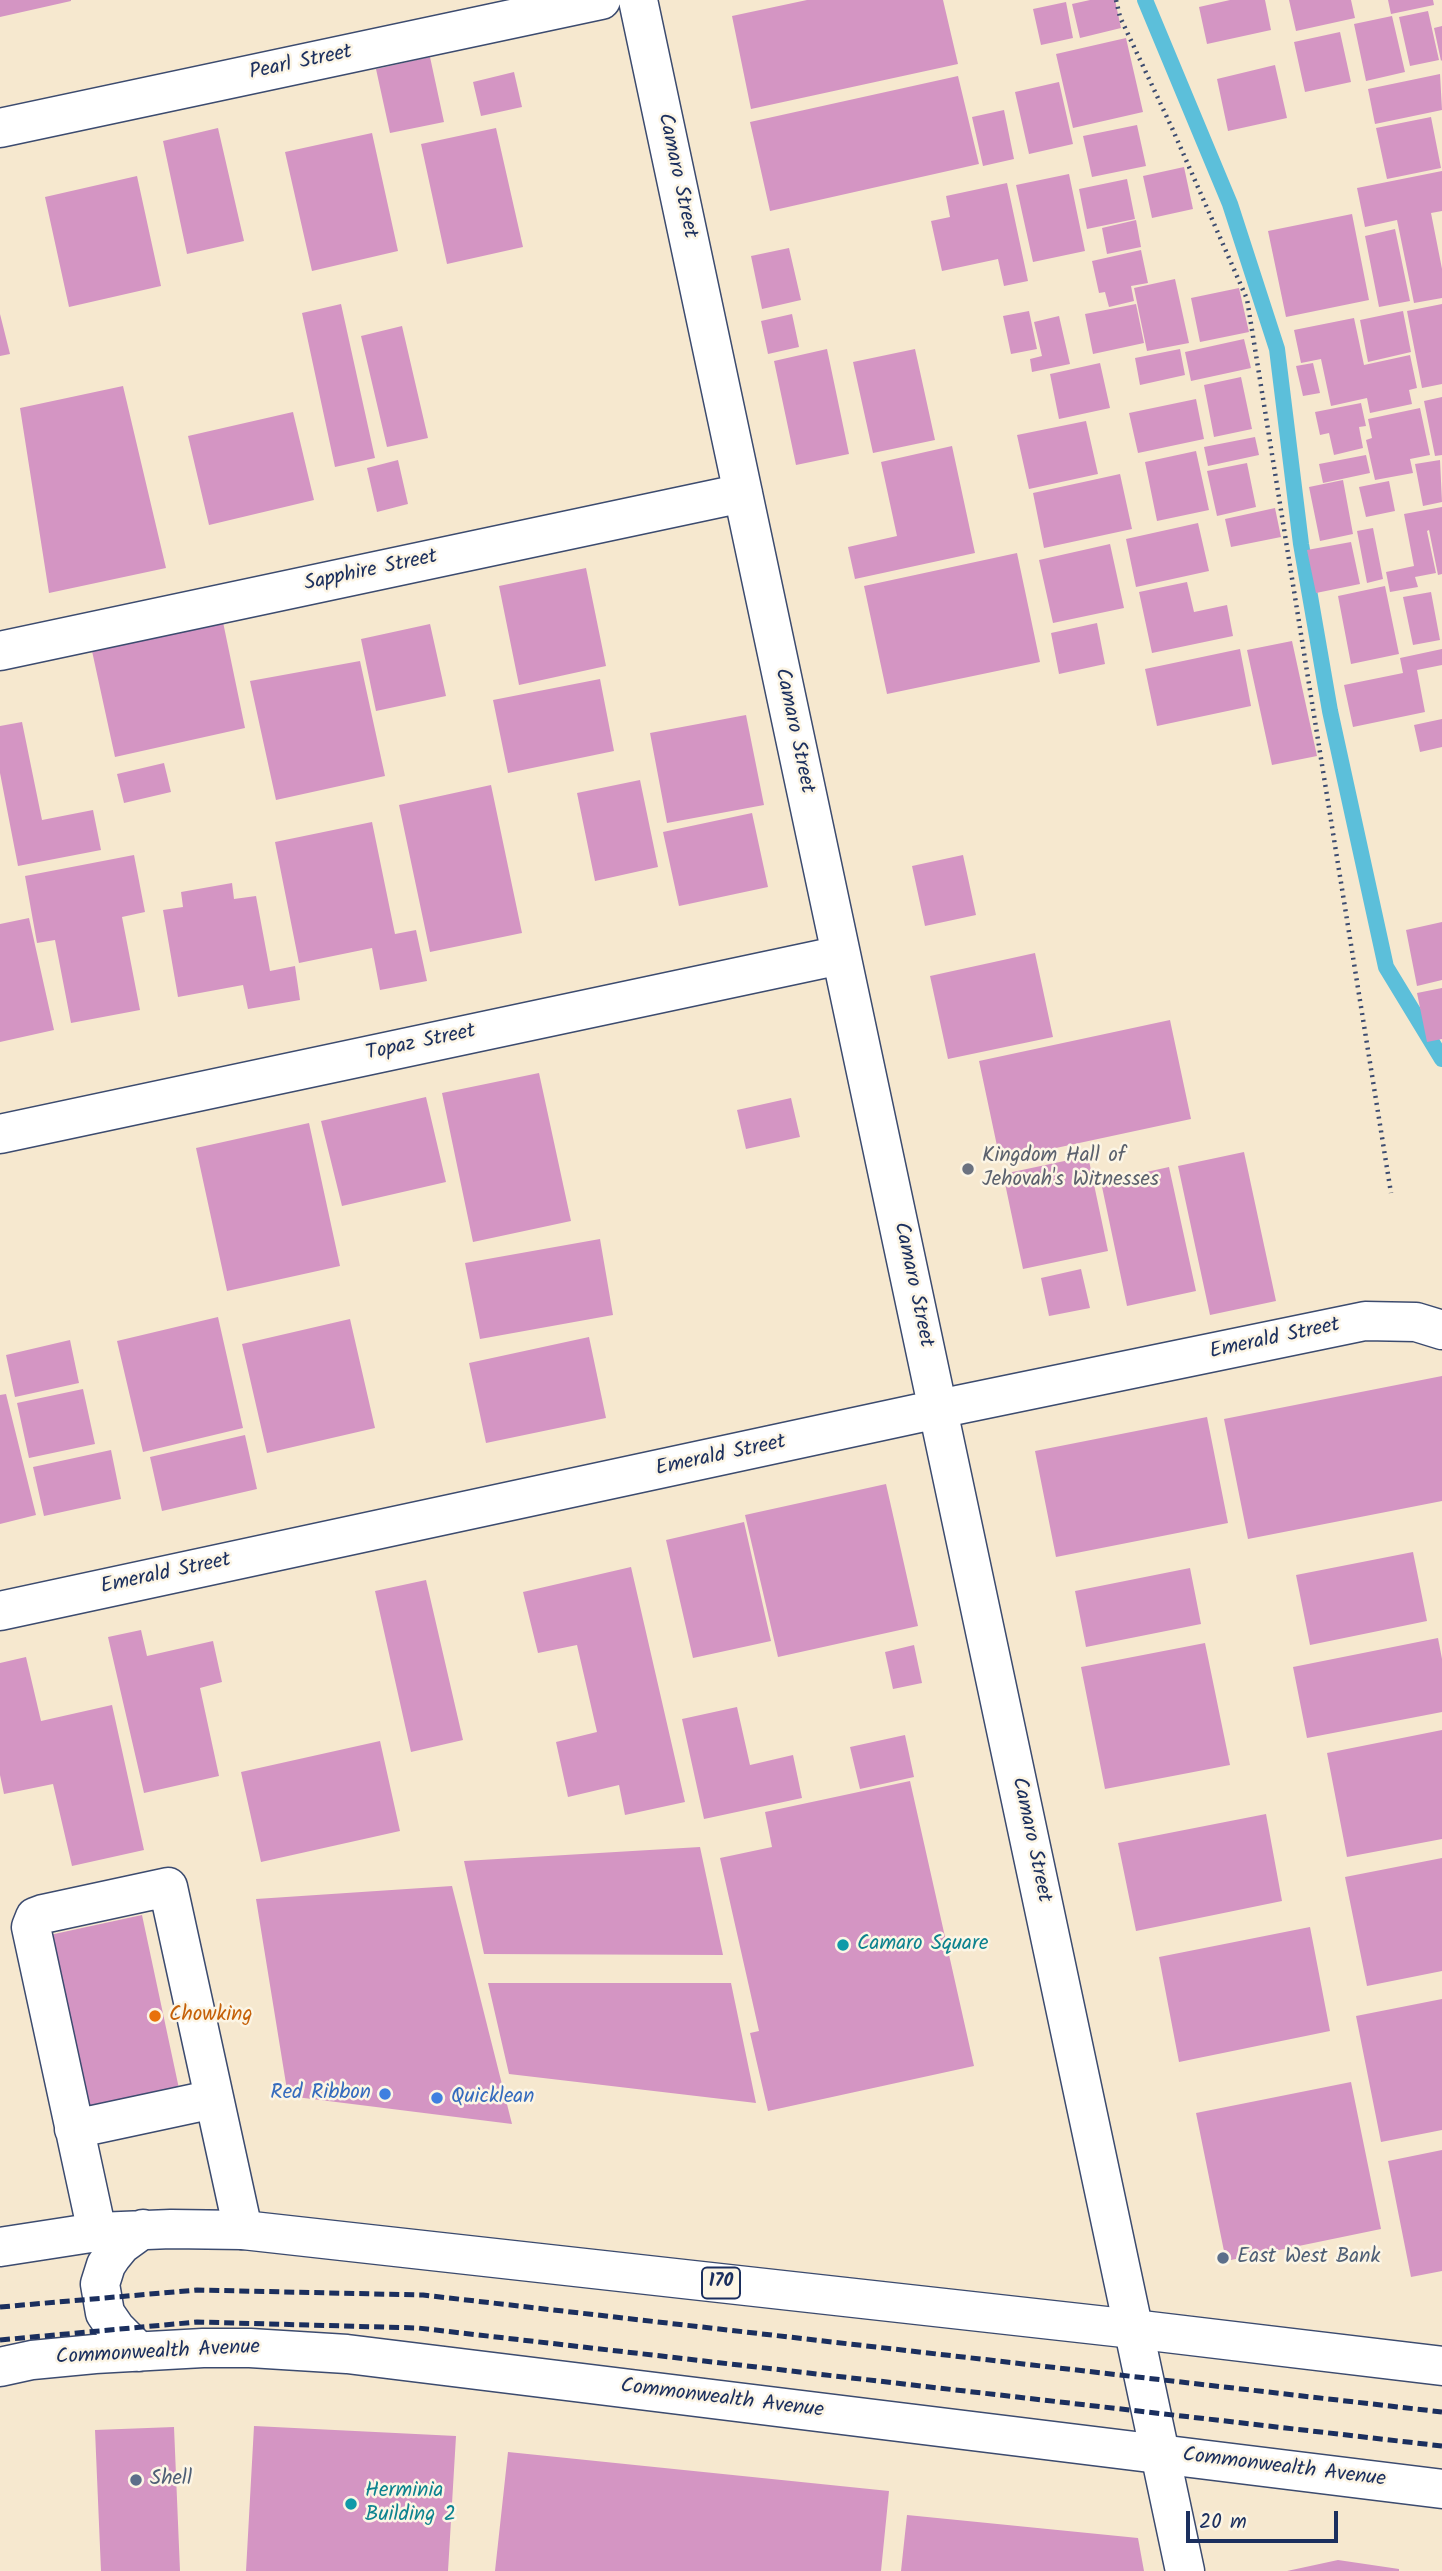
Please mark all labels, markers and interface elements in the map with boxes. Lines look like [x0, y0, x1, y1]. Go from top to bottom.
street label: Pearl Street [247, 41, 355, 87]
street label: Camaro Street [650, 111, 702, 241]
street label: Sapphire Street [302, 546, 440, 598]
street label: Camaro Street [767, 666, 819, 796]
street label: Topaz Street [364, 1020, 478, 1068]
place label: Kingdom Hall of Jehovah's Witnesses [982, 1144, 1159, 1194]
marker: Kingdom Hall of Jehovah's Witnesses [960, 1161, 976, 1177]
street label: Camaro Street [886, 1220, 938, 1350]
street label: Emerald Street [1208, 1314, 1342, 1366]
street label: Emerald Street [654, 1431, 788, 1483]
street label: Emerald Street [99, 1549, 233, 1601]
street label: Camaro Street [1004, 1775, 1056, 1905]
place label: Camaro Square [857, 1932, 988, 1958]
marker: Camaro Square [835, 1937, 851, 1953]
place label: Chowking [169, 2003, 252, 2029]
marker: Chowking [147, 2008, 163, 2024]
place label: Red Ribbon [270, 2081, 371, 2107]
place label: Quicklean [451, 2085, 534, 2111]
marker: Red Ribbon [377, 2086, 393, 2102]
marker: Quicklean [429, 2090, 445, 2106]
place label: East West Bank [1237, 2245, 1380, 2271]
marker: East West Bank [1215, 2250, 1231, 2266]
road number: 170 [702, 2268, 740, 2298]
street label: Commonwealth Avenue [55, 2336, 261, 2372]
street label: Commonwealth Avenue [619, 2375, 825, 2425]
street label: Commonwealth Avenue [1181, 2444, 1387, 2494]
place label: Shell [150, 2467, 192, 2493]
marker: Shell [128, 2472, 144, 2488]
place label: Herminia Building 2 [365, 2479, 456, 2529]
marker: Herminia Building 2 [343, 2496, 359, 2512]
scale bar [1190, 2498, 1342, 2542]
text: 20 m [1199, 2506, 1247, 2539]

